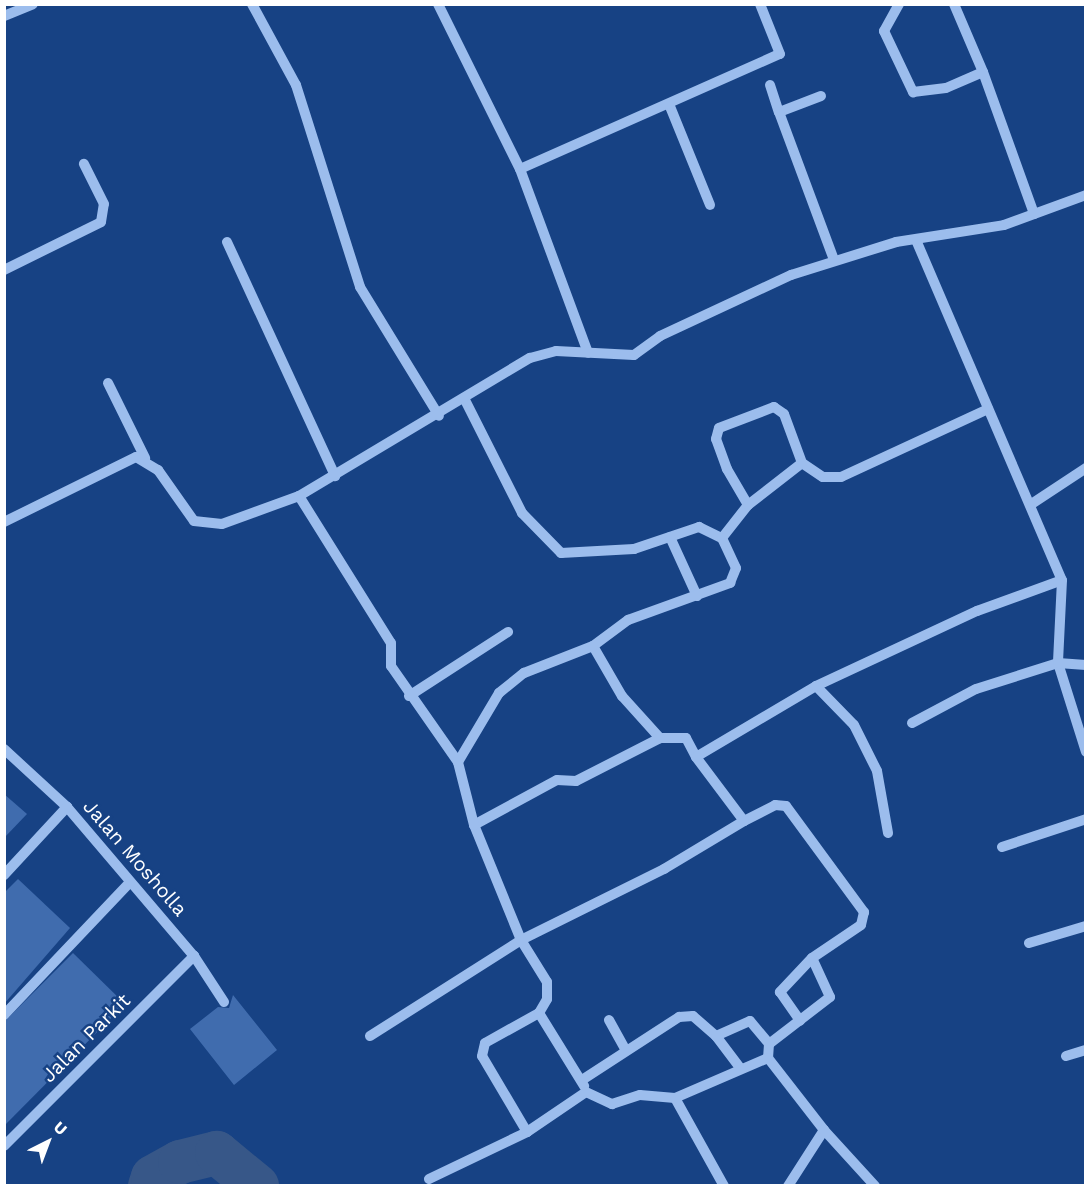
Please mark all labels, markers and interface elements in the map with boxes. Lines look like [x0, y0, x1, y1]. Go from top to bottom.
street label: Jalan Mosholla [78, 795, 192, 921]
street label: Jalan Parkit [37, 989, 135, 1087]
north arrow [18, 1112, 78, 1172]
text: U [50, 1117, 71, 1139]

